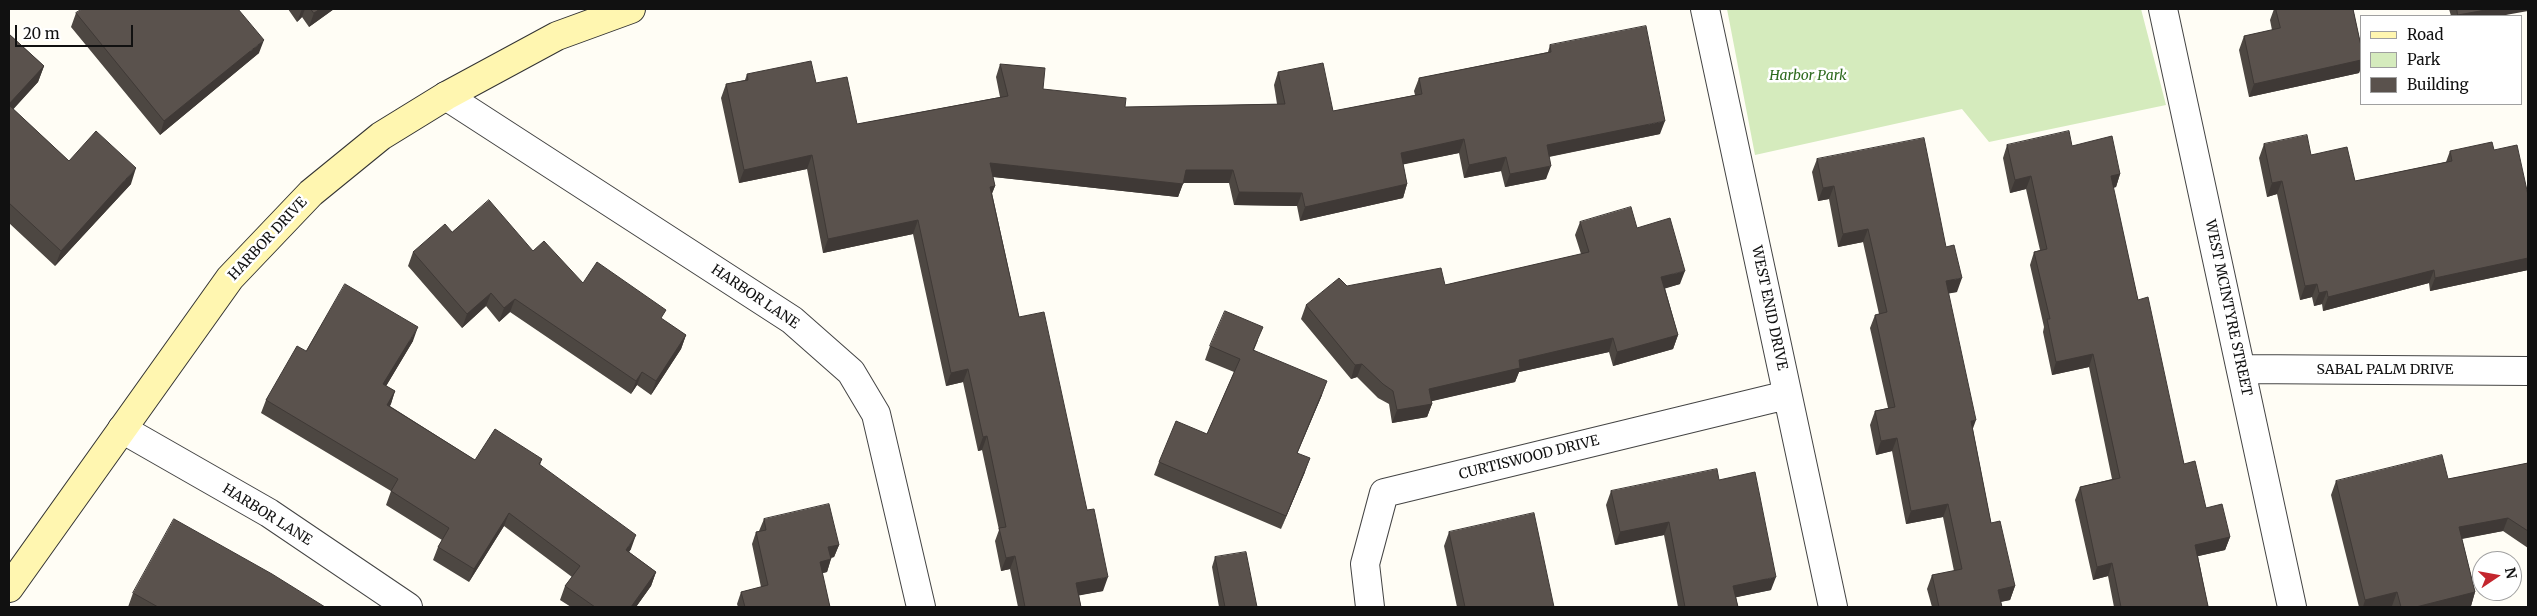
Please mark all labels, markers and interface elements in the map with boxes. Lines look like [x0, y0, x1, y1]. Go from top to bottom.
scale bar [18, 15, 135, 47]
legend [2360, 15, 2522, 105]
text: 20 m [23, 24, 60, 43]
text: Road [2407, 25, 2443, 44]
text: Park [2407, 50, 2440, 69]
park label: Harbor Park [1769, 68, 1847, 84]
text: Building [2407, 75, 2469, 94]
street label: HARBOR DRIVE [225, 194, 311, 284]
street label: WEST MCINTYRE STREET [2201, 218, 2255, 398]
street label: WEST ENID DRIVE [1748, 244, 1790, 372]
street label: HARBOR LANE [708, 261, 802, 333]
street label: SABAL PALM DRIVE [2317, 362, 2453, 378]
street label: CURTISWOOD DRIVE [1457, 432, 1601, 484]
street label: HARBOR LANE [219, 481, 315, 549]
north arrow [2472, 551, 2522, 601]
text: N [2501, 566, 2521, 580]

